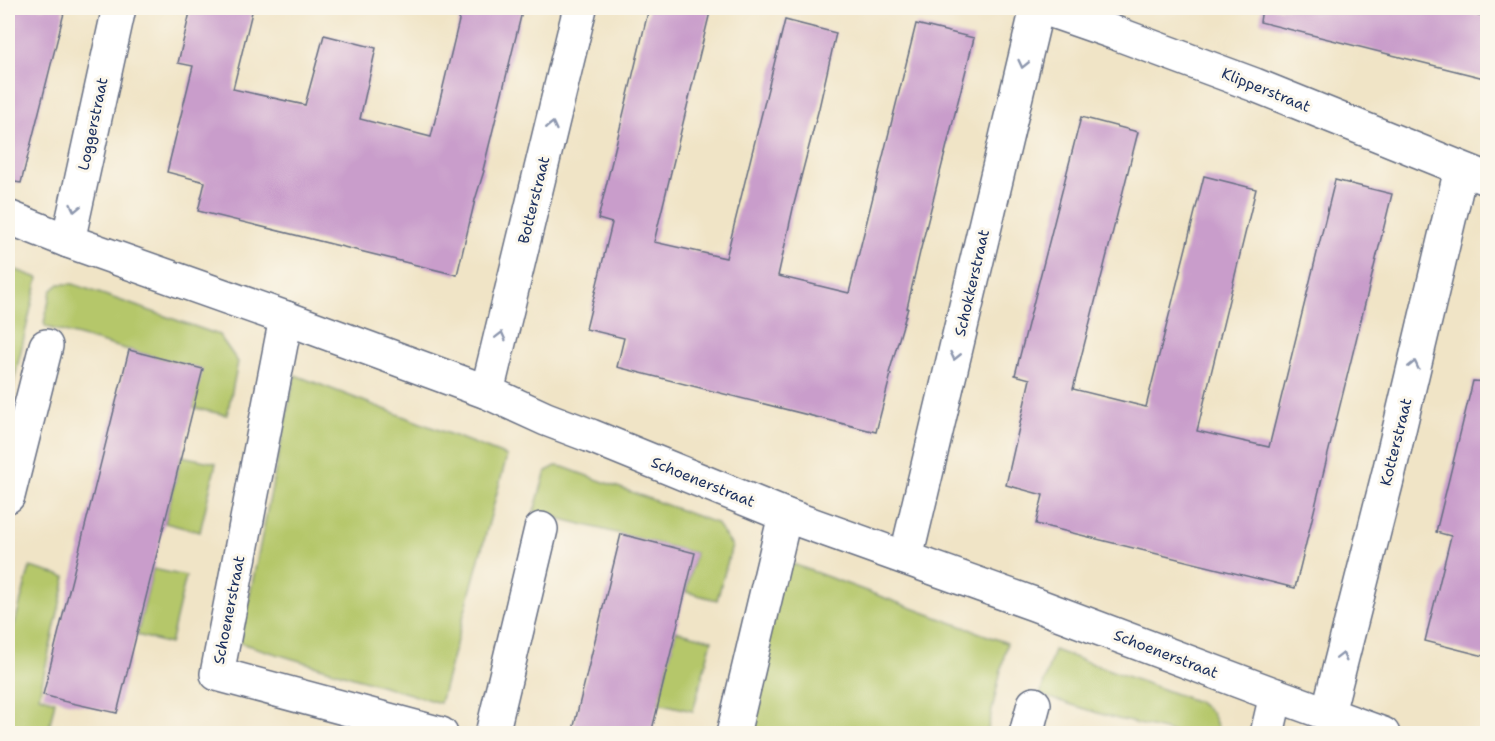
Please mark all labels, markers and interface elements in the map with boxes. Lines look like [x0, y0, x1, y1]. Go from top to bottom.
one-way arrow [1018, 59, 1031, 69]
street label: Klipperstraat [1219, 63, 1313, 117]
street label: Loggerstraat [73, 76, 113, 172]
one-way arrow [544, 121, 557, 131]
street label: Botterstraat [513, 154, 555, 246]
one-way arrow [69, 203, 82, 213]
street label: Schokkerstraat [950, 228, 994, 338]
one-way arrow [493, 331, 506, 341]
one-way arrow [949, 351, 962, 361]
one-way arrow [1407, 360, 1420, 370]
street label: Kotterstraat [1375, 396, 1417, 488]
street label: Schoenerstraat [648, 452, 758, 512]
street label: Schoenerstraat [209, 554, 249, 666]
street label: Schoenerstraat [1111, 625, 1221, 683]
one-way arrow [1335, 652, 1347, 662]

